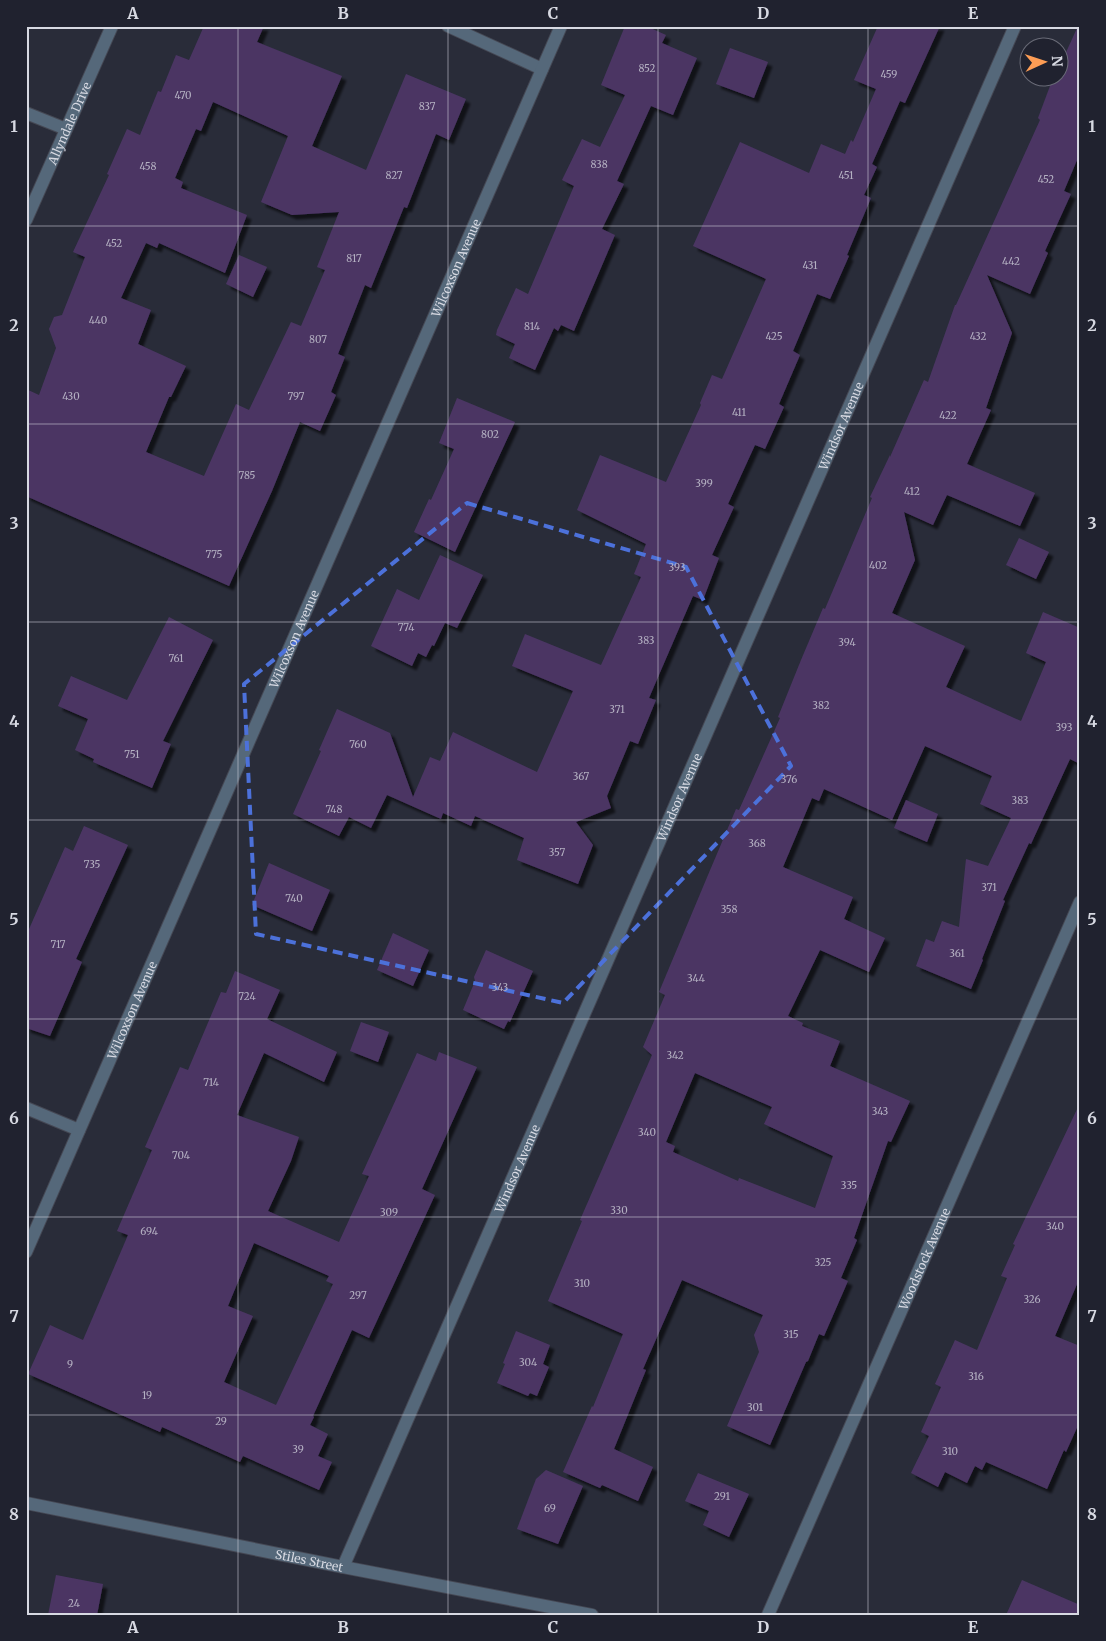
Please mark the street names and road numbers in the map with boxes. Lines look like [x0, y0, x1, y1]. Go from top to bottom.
street label: Allyndale Drive [44, 79, 94, 168]
street label: Wilcoxson Avenue [427, 216, 483, 320]
street label: Windsor Avenue [815, 380, 866, 473]
street label: Wilcoxson Avenue [265, 588, 322, 691]
street label: Windsor Avenue [653, 751, 704, 844]
street label: Wilcoxson Avenue [103, 959, 160, 1062]
street label: Windsor Avenue [491, 1122, 543, 1215]
street label: Woodstock Avenue [895, 1205, 953, 1313]
street label: Stiles Street [274, 1546, 345, 1574]

